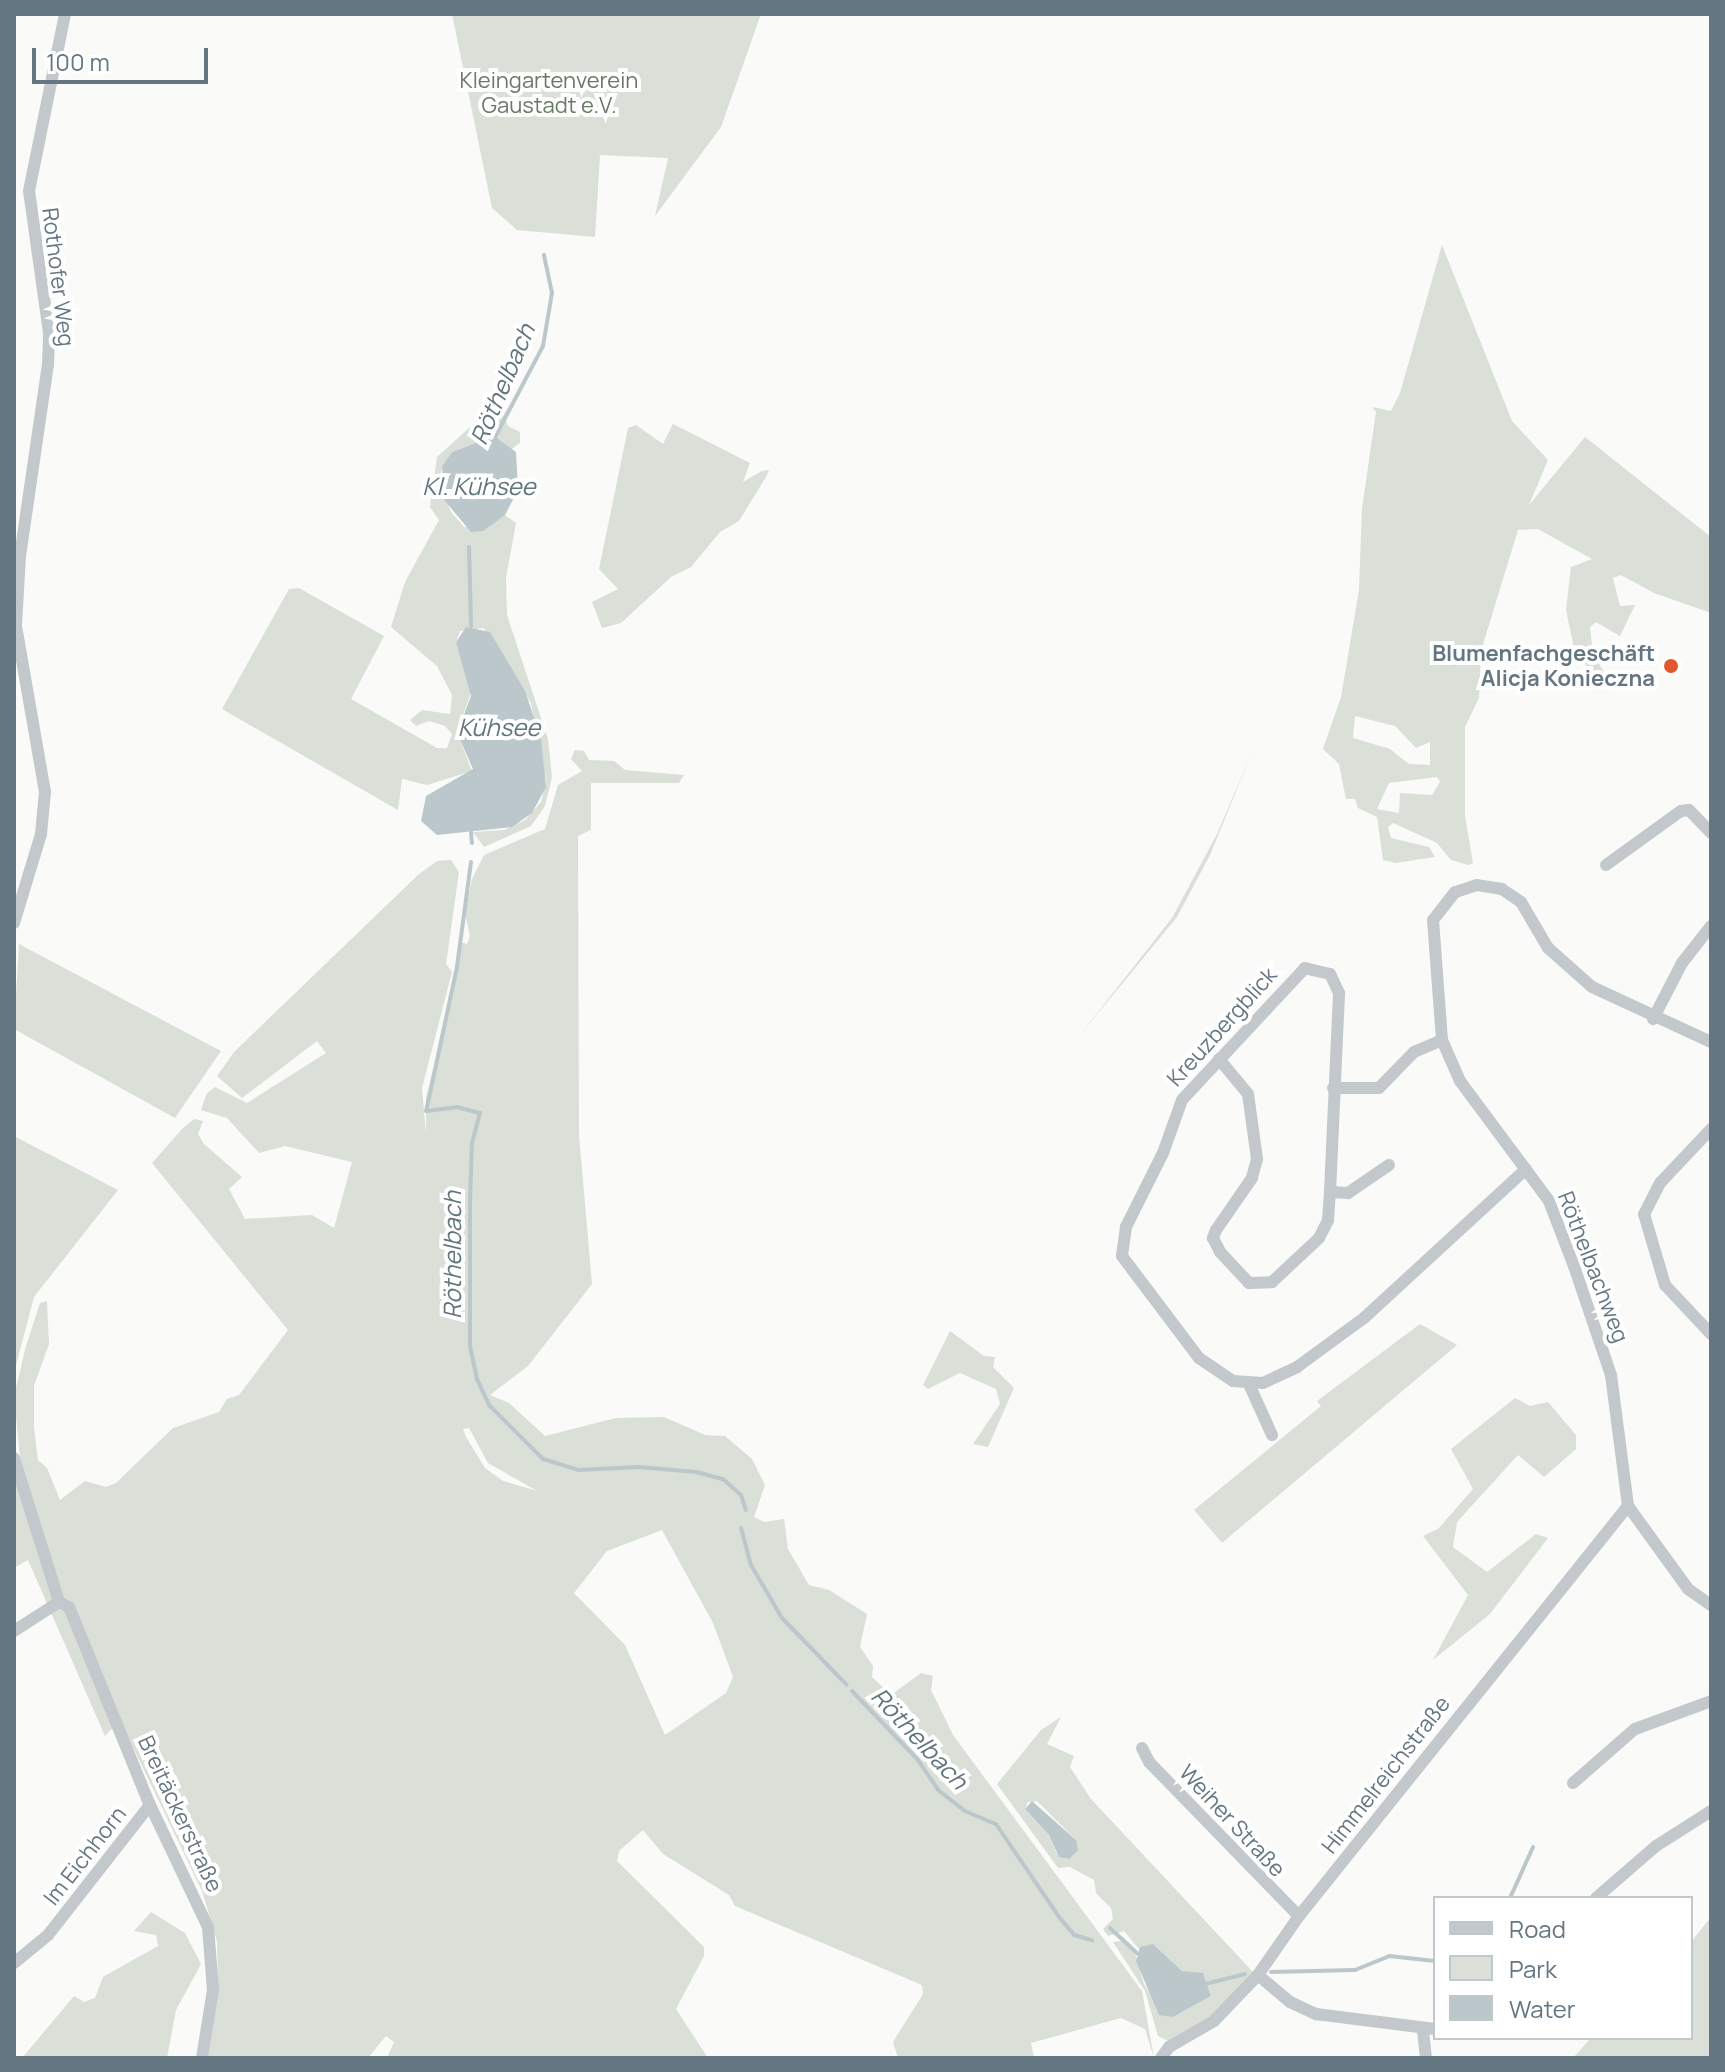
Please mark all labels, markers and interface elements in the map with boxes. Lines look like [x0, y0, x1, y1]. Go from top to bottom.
scale bar [36, 32, 212, 82]
text: 100 m [46, 45, 110, 78]
park label: Kleingartenverein Gaustadt e.V. [460, 67, 638, 118]
street label: Rothofer Weg [36, 206, 80, 348]
water label: Röthelbach [464, 320, 540, 448]
water label: Kl. Kühsee [422, 472, 536, 500]
place label: Blumenfachgeschäft Alicja Konieczna [1432, 640, 1655, 692]
marker: Blumenfachgeschäft Alicja Konieczna [1662, 657, 1680, 675]
water label: Kühsee [458, 713, 540, 741]
street label: Kreuzbergblick [1162, 962, 1282, 1092]
street label: Röthelbachweg [1552, 1188, 1634, 1346]
water label: Röthelbach [438, 1191, 466, 1319]
water label: Röthelbach [866, 1681, 974, 1795]
street label: Himmelreichstraße [1316, 1691, 1456, 1859]
street label: Breitäckerstraße [132, 1732, 228, 1896]
street label: Weiher Straße [1173, 1759, 1291, 1883]
street label: Im Eichhorn [38, 1801, 132, 1911]
legend [1433, 1896, 1693, 2040]
text: Road [1509, 1912, 1566, 1945]
text: Park [1509, 1952, 1557, 1985]
text: Water [1509, 1992, 1576, 2025]

